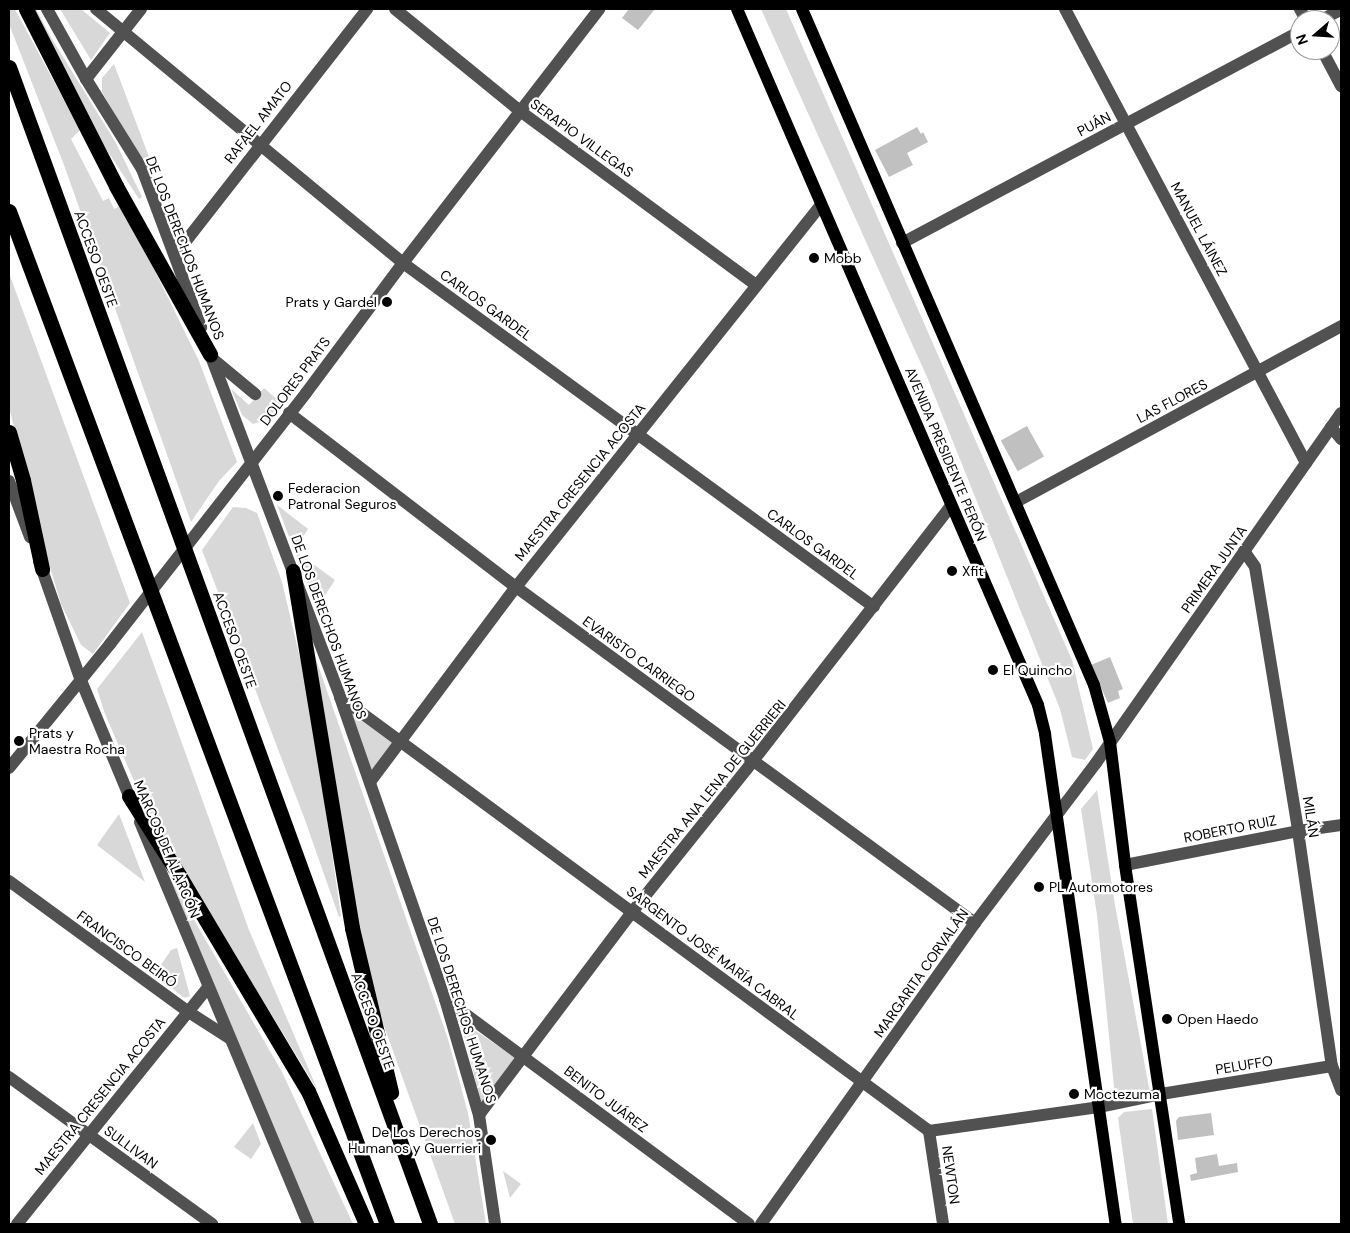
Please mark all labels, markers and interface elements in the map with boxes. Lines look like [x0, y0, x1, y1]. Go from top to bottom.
north arrow [1290, 10, 1340, 60]
text: N [1292, 32, 1312, 47]
street label: RAFAEL AMATO [221, 77, 295, 167]
street label: SERAPIO VILLEGAS [527, 95, 637, 181]
street label: PUÁN [1074, 108, 1114, 140]
street label: DE LOS DERECHOS HUMANOS [142, 154, 228, 342]
street label: MANUEL LÁINEZ [1167, 179, 1231, 279]
street label: ACCESO OESTE [71, 208, 121, 310]
place label: Mobb [824, 250, 862, 266]
marker: Mobb [808, 252, 820, 264]
street label: CARLOS GARDEL [437, 266, 535, 344]
place label: Prats y Gardel [286, 294, 377, 310]
marker: Prats y Gardel [381, 296, 393, 308]
street label: DOLORES PRATS [256, 334, 334, 428]
street label: AVENIDA PRESIDENTE PERÓN [902, 364, 990, 544]
street label: LAS FLORES [1134, 375, 1210, 427]
street label: MAESTRA CRESENCIA ACOSTA [511, 400, 649, 564]
place label: Federacion Patronal Seguros [288, 480, 397, 512]
marker: Federacion Patronal Seguros [272, 490, 284, 502]
street label: CARLOS GARDEL [764, 505, 862, 583]
street label: PRIMERA JUNTA [1178, 522, 1250, 616]
street label: DE LOS DERECHOS HUMANOS [288, 533, 370, 721]
place label: Xfit [962, 563, 984, 579]
marker: Xfit [946, 565, 958, 577]
street label: ACCESO OESTE [210, 589, 260, 691]
street label: EVARISTO CARRIEGO [579, 613, 699, 705]
place label: El Quincho [1003, 662, 1072, 678]
marker: El Quincho [987, 664, 999, 676]
street label: MAESTRA ANA LENA DE GUERRIERI [635, 697, 789, 881]
place label: Prats y Maestra Rocha [29, 725, 125, 758]
marker: Prats y Maestra Rocha [13, 735, 25, 747]
street label: MARCOS DE ALARCÓN [130, 778, 204, 920]
street label: MILÁN [1299, 795, 1323, 839]
street label: ROBERTO RUIZ [1182, 812, 1278, 846]
place label: PL Automotores [1049, 879, 1153, 895]
marker: PL Automotores [1033, 881, 1045, 893]
street label: SARGENTO JOSÉ MARÍA CABRAL [623, 883, 803, 1023]
street label: MARGARITA CORVALÁN [870, 905, 972, 1041]
street label: FRANCISCO BEIRÓ [74, 907, 180, 991]
street label: DE LOS DERECHOS HUMANOS [424, 915, 500, 1105]
street label: ACCESO OESTE [348, 970, 398, 1072]
place label: Open Haedo [1177, 1011, 1258, 1027]
marker: Open Haedo [1161, 1013, 1173, 1025]
street label: MAESTRA CRESENCIA ACOSTA [31, 1014, 169, 1178]
street label: PELUFFO [1214, 1052, 1274, 1078]
street label: BENITO JUÁREZ [561, 1062, 651, 1136]
place label: Moctezuma [1084, 1086, 1160, 1102]
marker: Moctezuma [1068, 1088, 1080, 1100]
street label: SULLIVAN [101, 1122, 161, 1172]
place label: De Los Derechos Humanos y Guerrieri [348, 1124, 481, 1156]
marker: De Los Derechos Humanos y Guerrieri [485, 1134, 497, 1146]
street label: NEWTON [939, 1145, 963, 1205]

